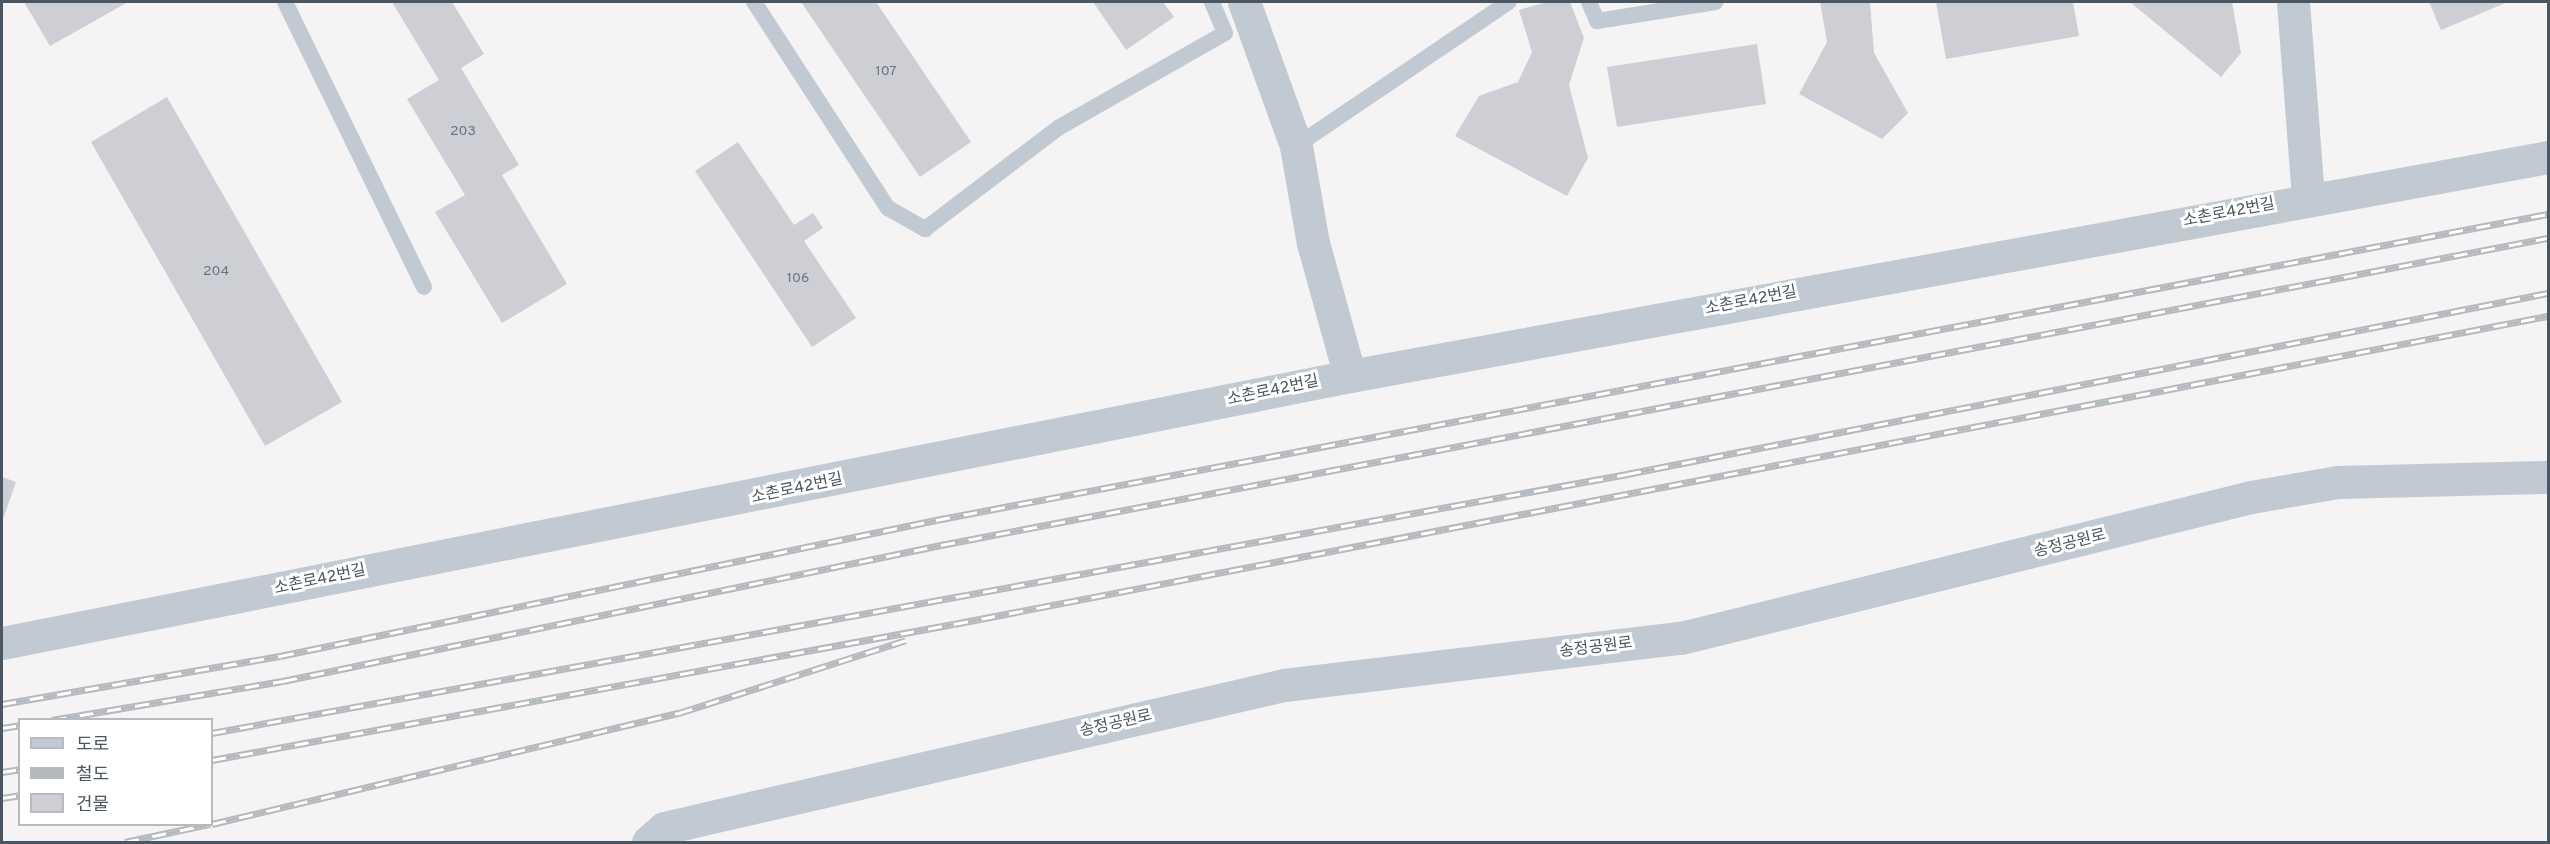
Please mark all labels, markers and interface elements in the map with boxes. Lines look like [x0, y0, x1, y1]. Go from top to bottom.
house number: 107 [875, 64, 897, 80]
house number: 203 [450, 124, 476, 140]
street label: 소촌로42번길 [2181, 195, 2277, 231]
house number: 204 [203, 264, 229, 280]
house number: 106 [787, 271, 809, 287]
street label: 소촌로42번길 [1703, 283, 1799, 319]
street label: 소촌로42번길 [1225, 372, 1321, 410]
street label: 소촌로42번길 [749, 470, 845, 508]
street label: 송정공원로 [2032, 526, 2108, 562]
street label: 소촌로42번길 [272, 561, 368, 599]
street label: 송정공원로 [1558, 634, 1634, 662]
street label: 송정공원로 [1078, 706, 1154, 742]
legend [18, 718, 213, 826]
text: 도로 [76, 734, 109, 757]
text: 철도 [76, 764, 109, 787]
text: 건물 [76, 794, 109, 817]

